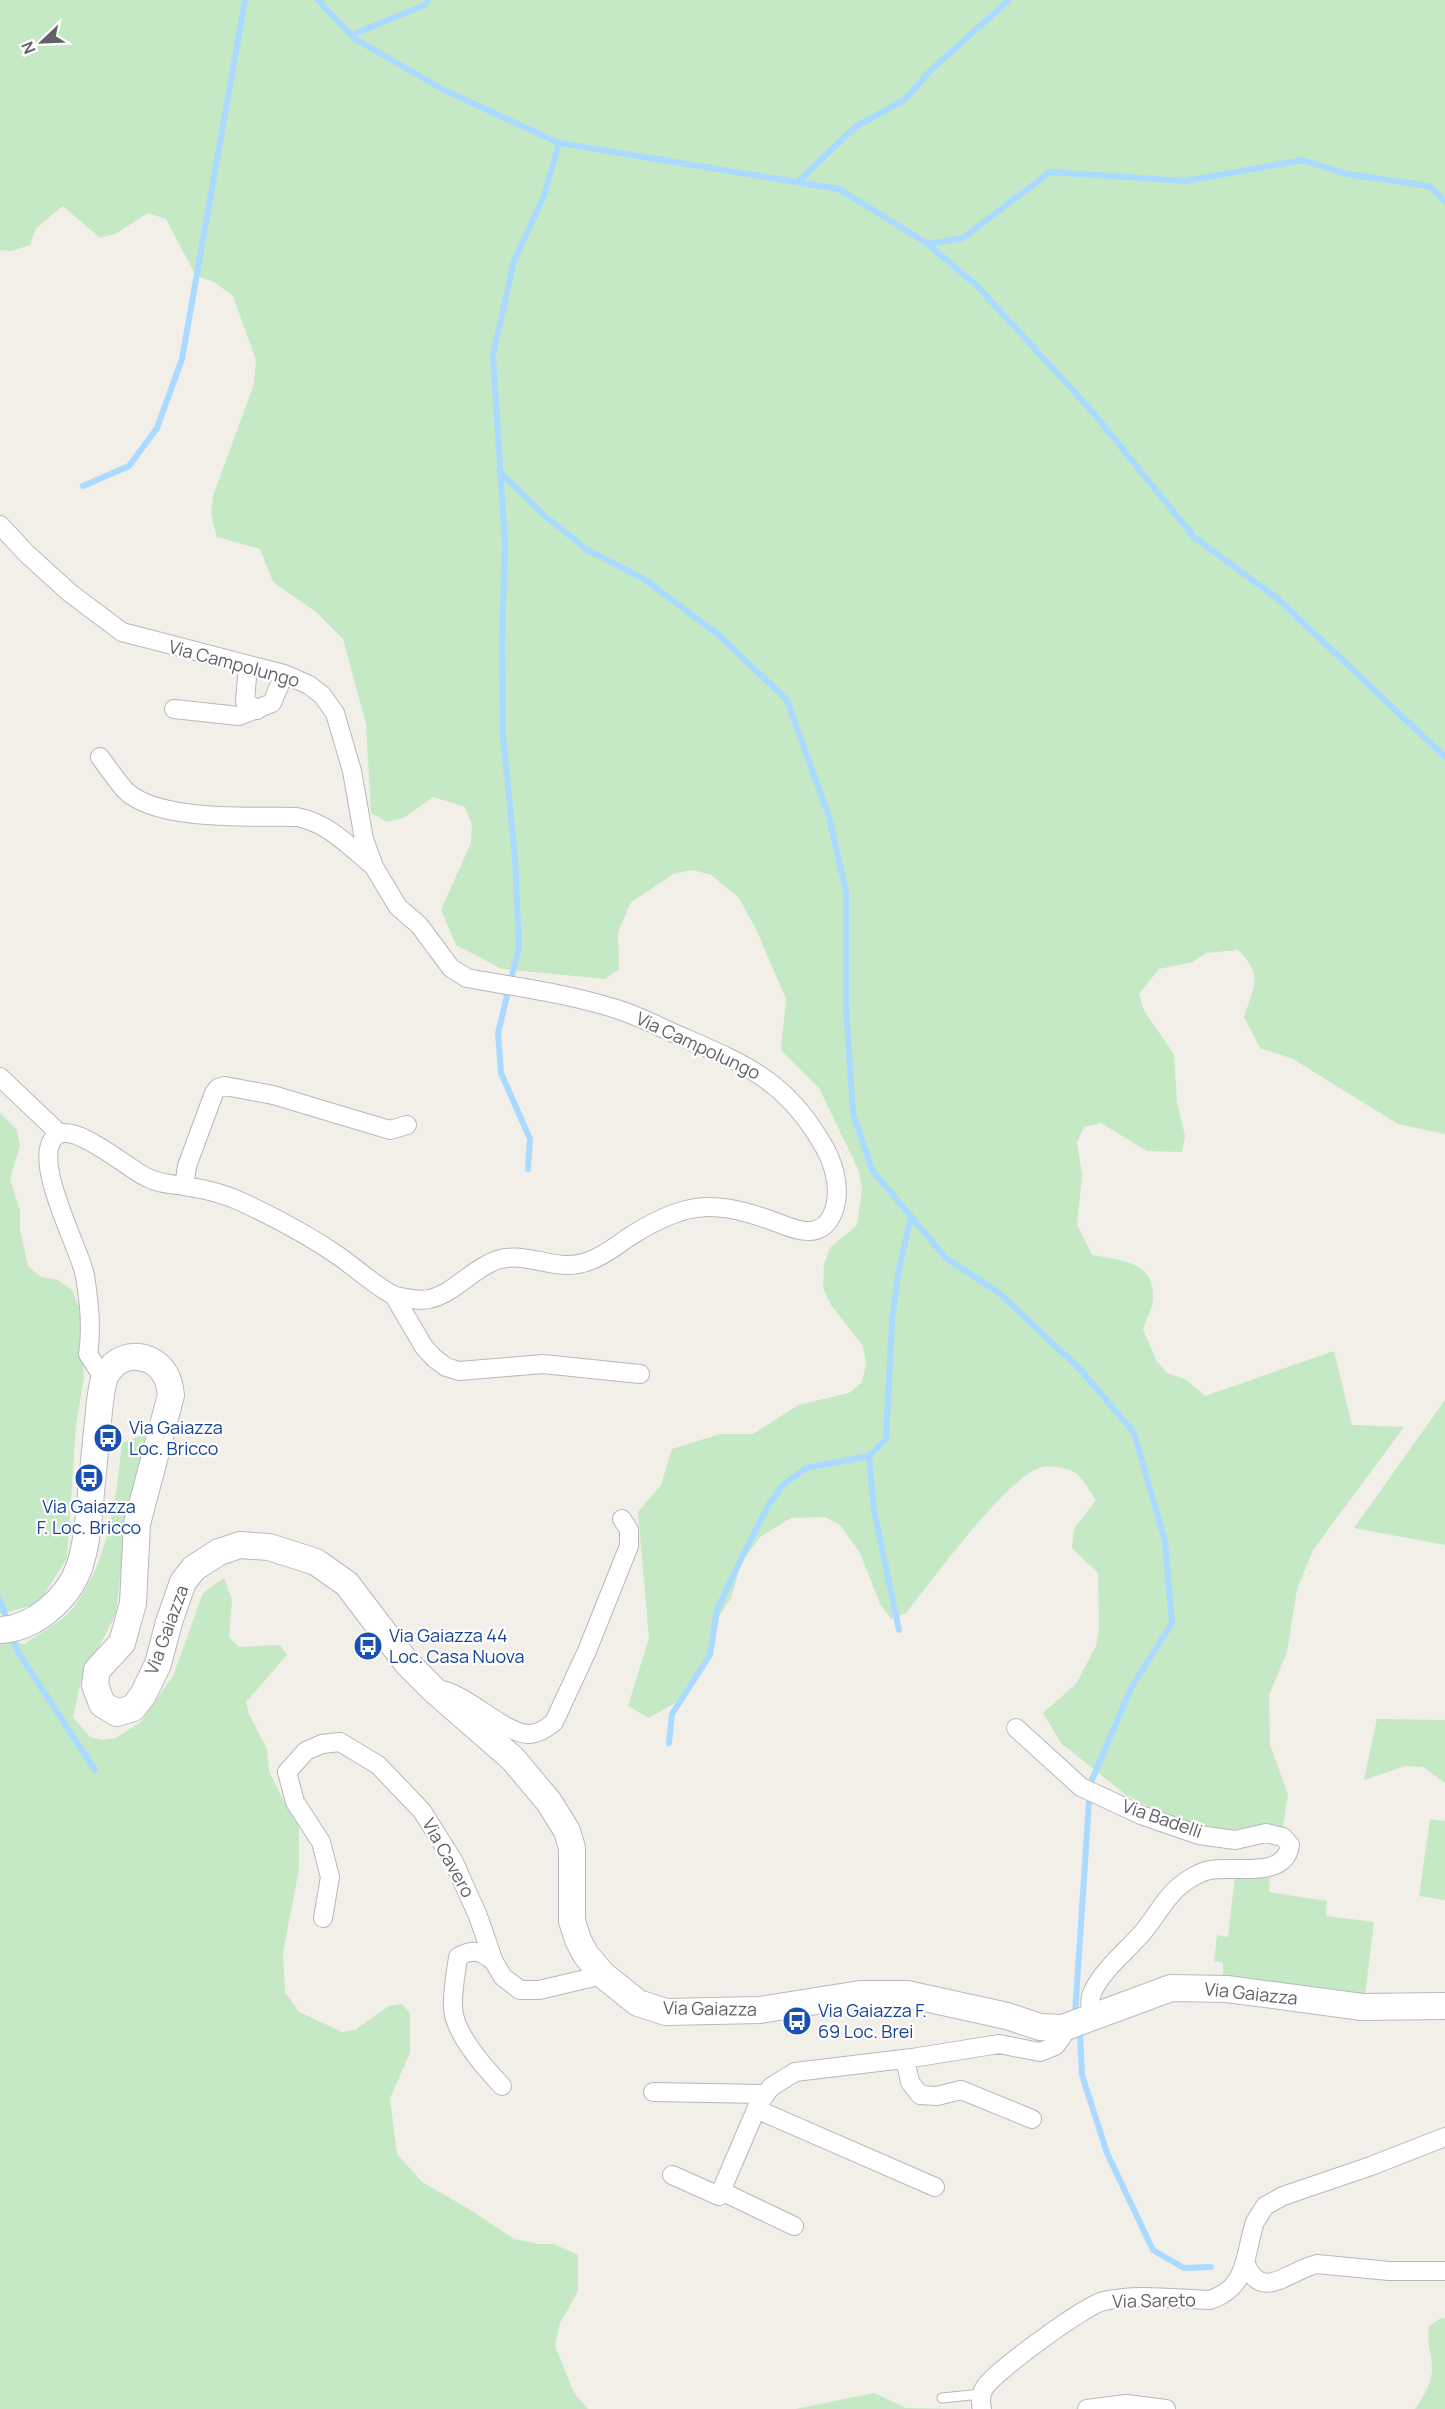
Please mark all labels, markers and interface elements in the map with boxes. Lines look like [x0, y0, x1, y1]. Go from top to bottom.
north arrow [12, 12, 72, 72]
text: N [16, 38, 41, 57]
street label: Via Campolungo [166, 634, 302, 692]
street label: Via Campolungo [632, 1006, 765, 1084]
place label: Via Gaiazza Loc. Bricco [129, 1415, 223, 1460]
bus stop icon: Via Gaiazza Loc. Bricco [92, 1422, 124, 1454]
bus stop icon: Via Gaiazza F. Loc. Bricco [73, 1462, 105, 1494]
place label: Via Gaiazza F. Loc. Bricco [37, 1494, 141, 1539]
street label: Via Gaiazza [139, 1582, 193, 1678]
place label: Via Gaiazza 44 Loc. Casa Nuova [389, 1623, 524, 1668]
bus stop icon: Via Gaiazza 44 Loc. Casa Nuova [352, 1630, 384, 1662]
street label: Via Badelli [1119, 1793, 1206, 1843]
street label: Via Cavero [417, 1814, 480, 1901]
street label: Via Gaiazza [1203, 1976, 1299, 2010]
street label: Via Gaiazza [663, 1995, 757, 2021]
place label: Via Gaiazza F. 69 Loc. Brei [818, 1998, 927, 2043]
bus stop icon: Via Gaiazza F. 69 Loc. Brei [781, 2005, 813, 2037]
street label: Via Sareto [1112, 2287, 1196, 2313]

